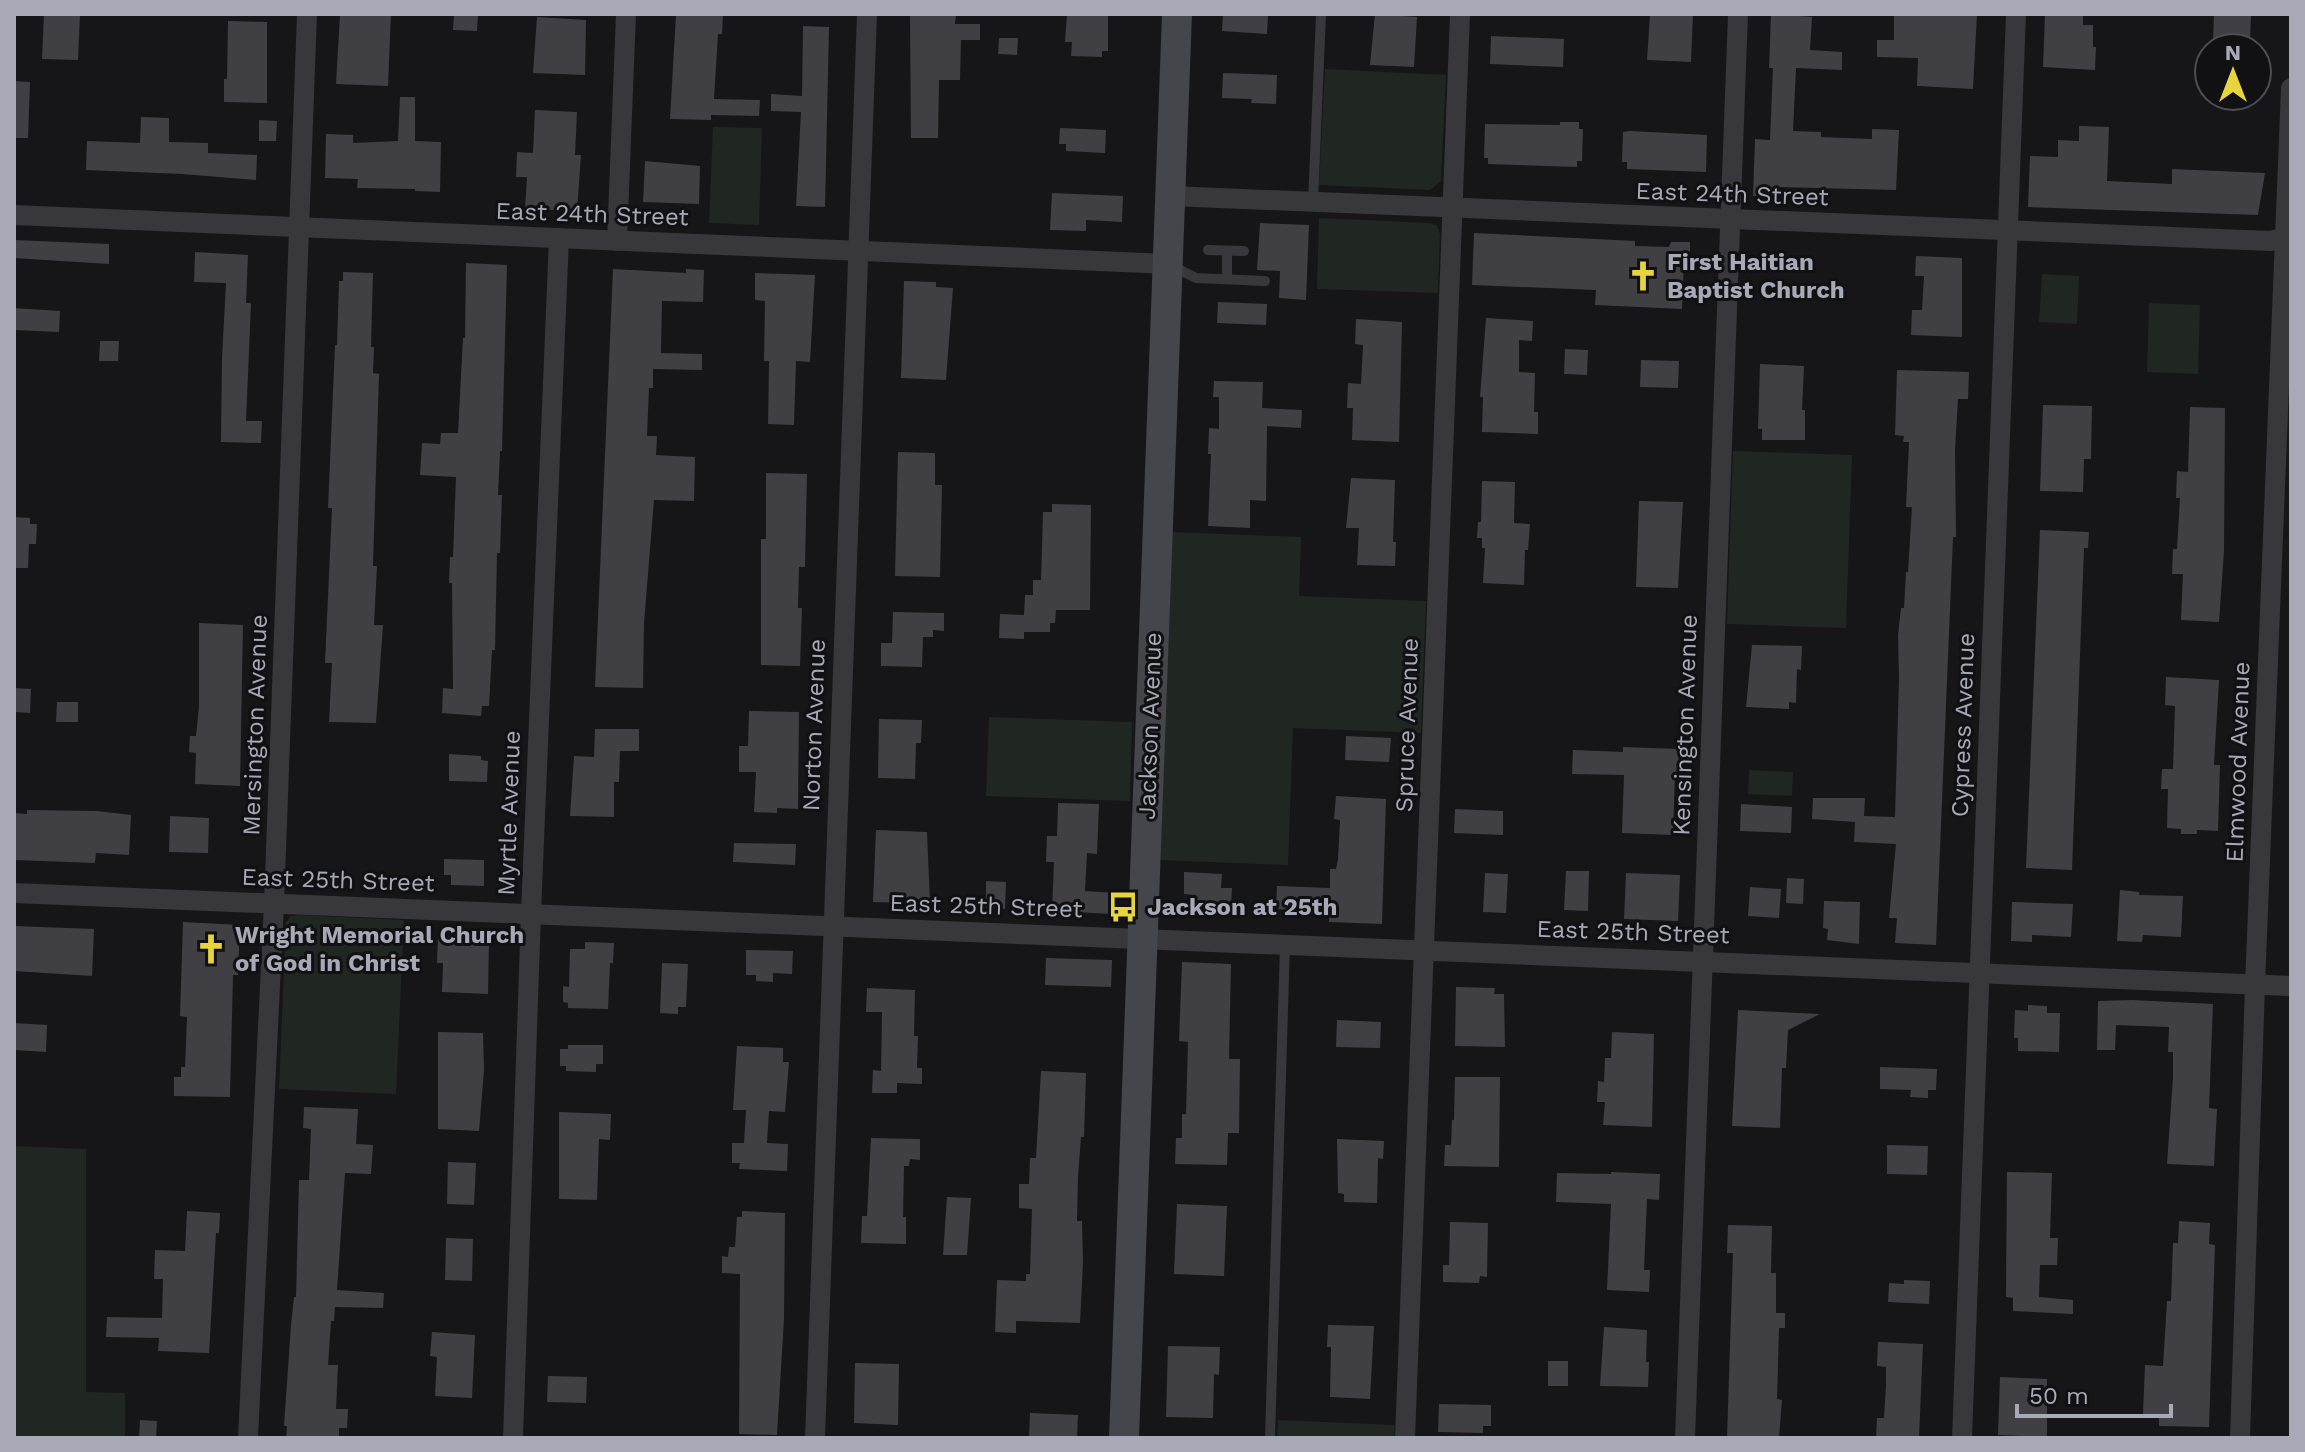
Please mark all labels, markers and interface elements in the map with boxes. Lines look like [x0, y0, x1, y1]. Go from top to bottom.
north arrow [2193, 32, 2273, 112]
text: N [2225, 40, 2241, 65]
street label: East 24th Street [1635, 177, 1829, 211]
street label: East 24th Street [495, 197, 689, 231]
place label: First Haitian Baptist Church [1667, 248, 1845, 304]
church icon: First Haitian Baptist Church [1626, 259, 1660, 293]
street label: Mersington Avenue [237, 614, 273, 836]
street label: Kensington Avenue [1667, 614, 1703, 836]
street label: Jackson Avenue [1133, 632, 1167, 820]
street label: Cypress Avenue [1946, 632, 1980, 818]
street label: Spruce Avenue [1390, 637, 1424, 813]
street label: Norton Avenue [797, 638, 831, 812]
street label: Elmwood Avenue [2221, 661, 2255, 863]
street label: Myrtle Avenue [492, 730, 526, 896]
street label: East 25th Street [241, 863, 435, 897]
street label: East 25th Street [889, 889, 1083, 923]
bus stop icon: Jackson at 25th [1106, 890, 1140, 924]
place label: Jackson at 25th [1147, 893, 1337, 921]
street label: East 25th Street [1536, 915, 1730, 949]
place label: Wright Memorial Church of God in Christ [235, 921, 524, 977]
church icon: Wright Memorial Church of God in Christ [194, 932, 228, 966]
scale bar [2017, 1368, 2171, 1418]
text: 50 m [2029, 1382, 2089, 1410]

